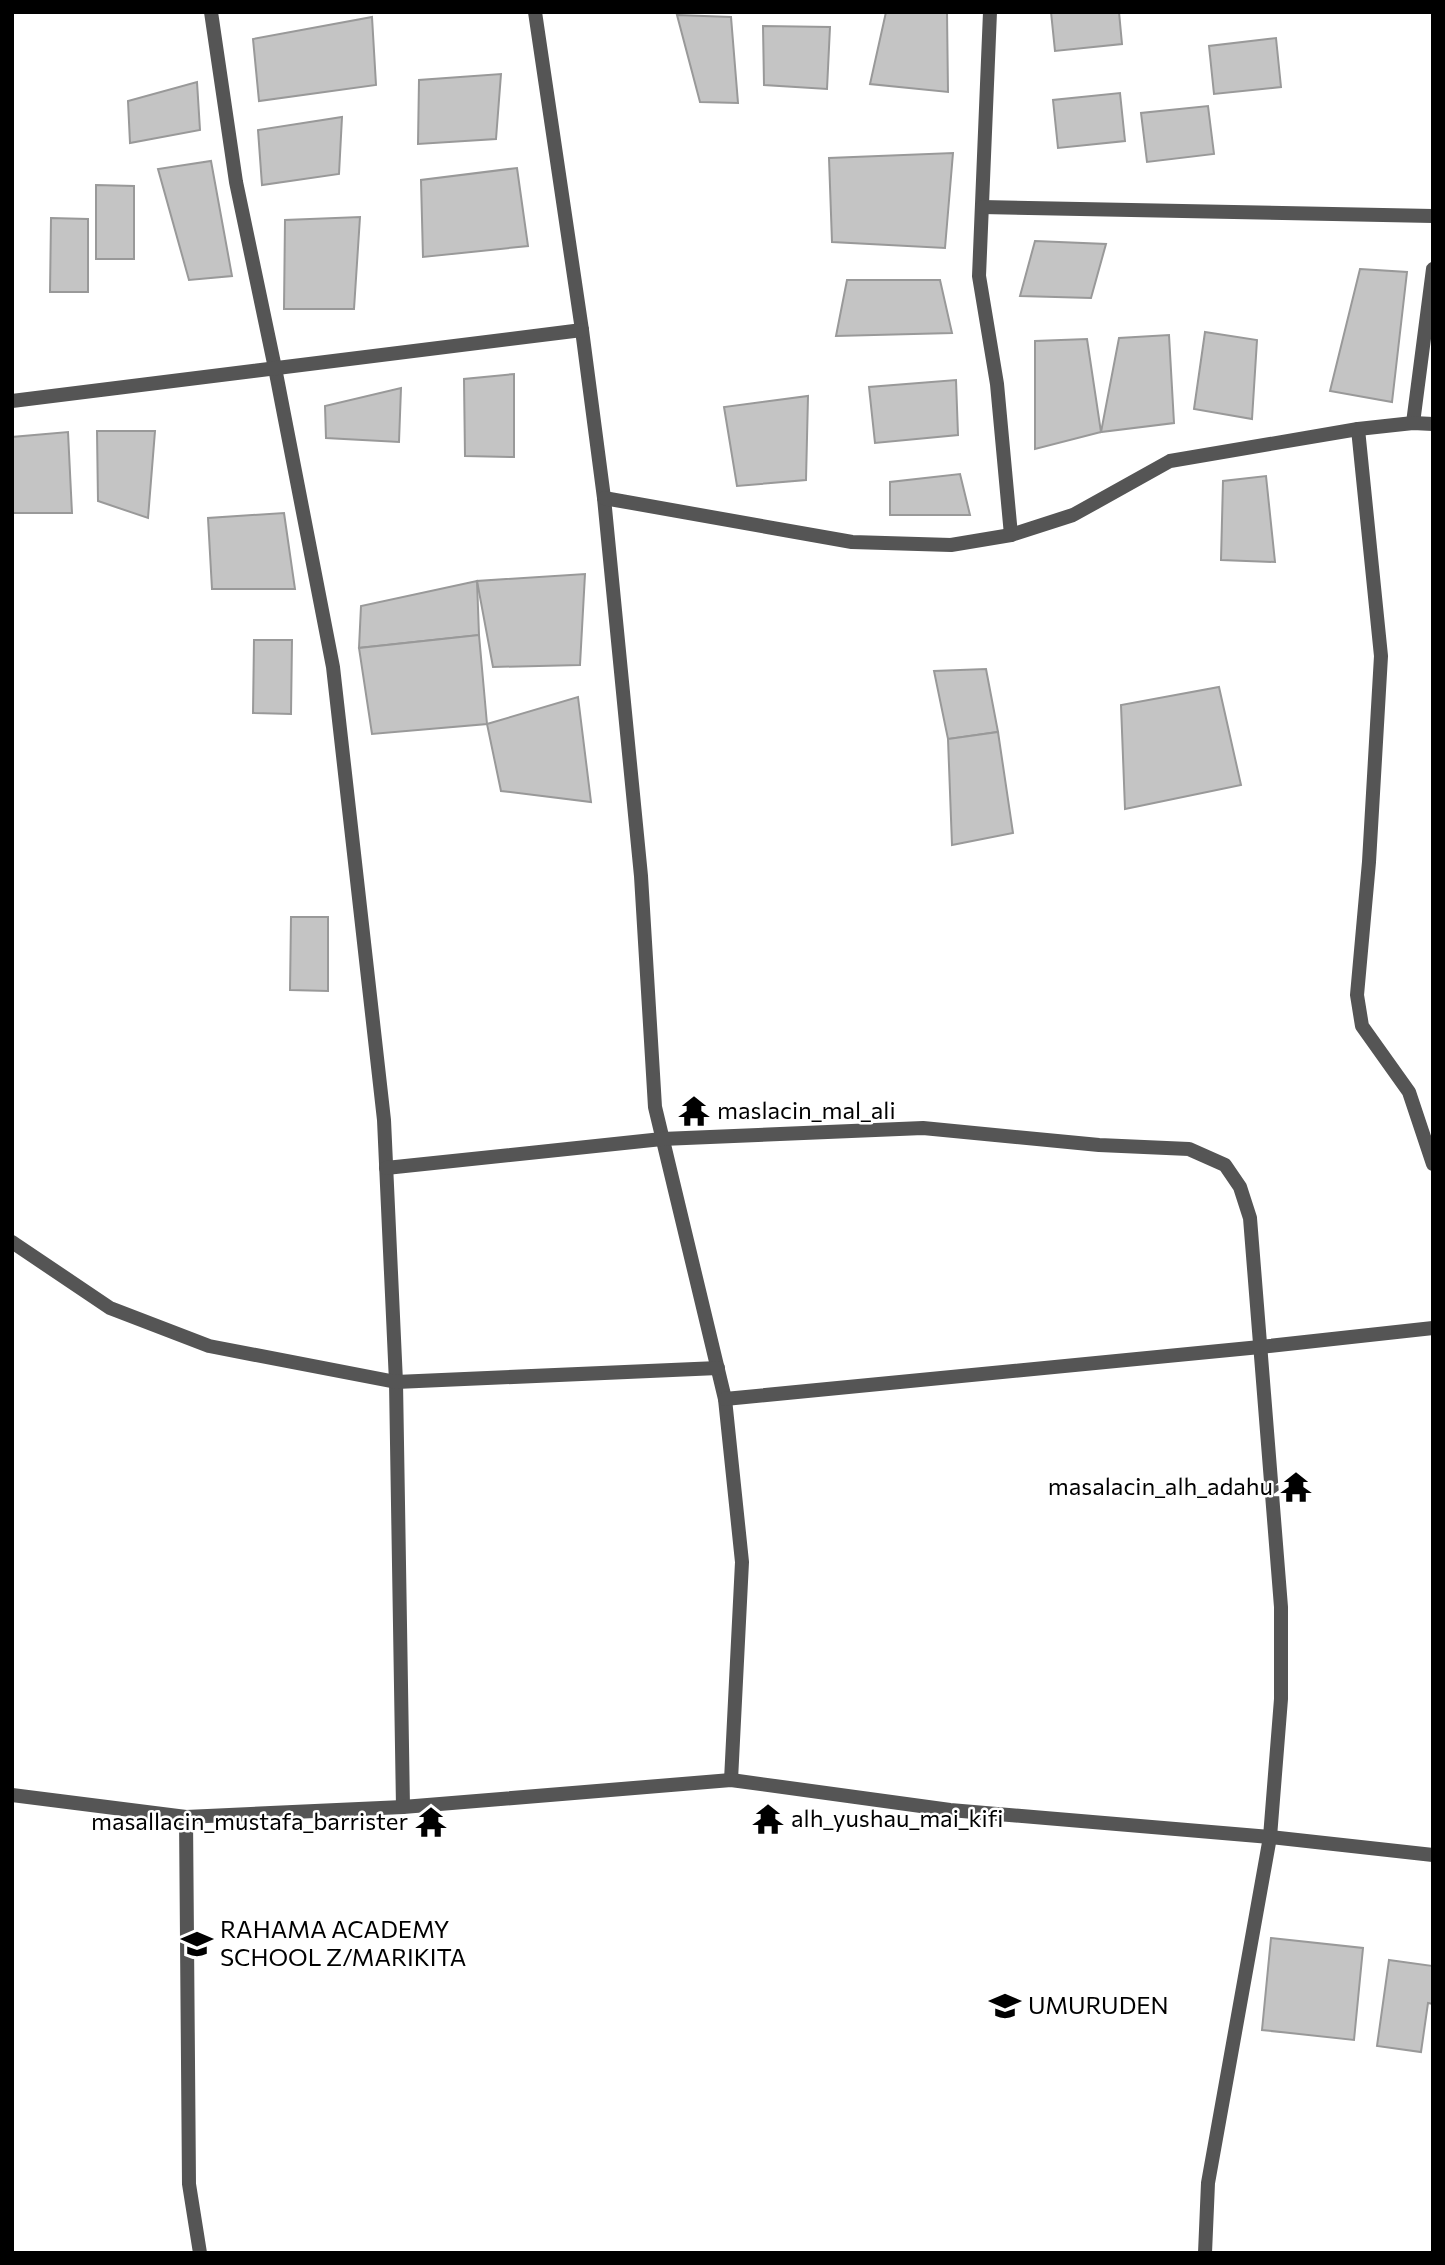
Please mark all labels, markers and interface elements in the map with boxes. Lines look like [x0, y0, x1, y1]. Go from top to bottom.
temple icon: maslacin_mal_ali [677, 1094, 711, 1128]
place label: maslacin_mal_ali [717, 1095, 896, 1124]
temple icon: masalacin_alh_adahu [1279, 1470, 1313, 1504]
place label: masalacin_alh_adahu [1048, 1471, 1273, 1500]
temple icon: alh_yushau_mai_kifi [751, 1802, 785, 1836]
place label: alh_yushau_mai_kifi [791, 1803, 1003, 1832]
temple icon: masallacin_mustafa_barrister [414, 1805, 448, 1839]
place label: masallacin_mustafa_barrister [91, 1806, 408, 1835]
place label: RAHAMA ACADEMY SCHOOL Z/MARIKITA [220, 1914, 466, 1971]
school or university icon: RAHAMA ACADEMY SCHOOL Z/MARIKITA [180, 1927, 214, 1961]
school or university icon: UMURUDEN [988, 1989, 1022, 2023]
place label: UMURUDEN [1028, 1990, 1169, 2019]

